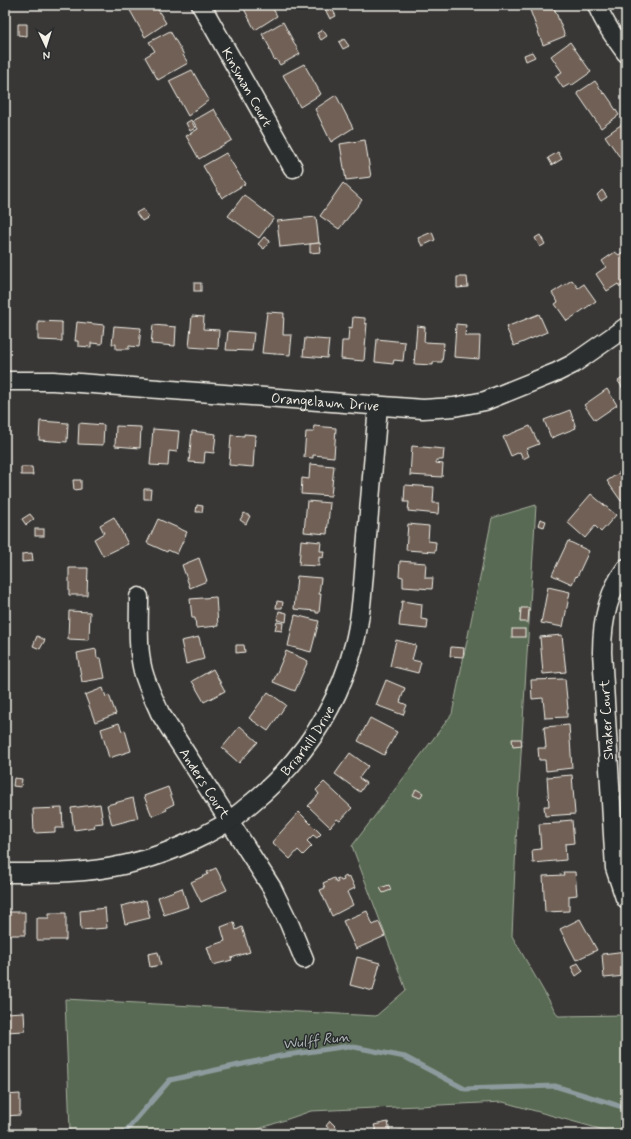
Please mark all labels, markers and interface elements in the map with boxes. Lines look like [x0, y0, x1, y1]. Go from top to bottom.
north arrow [26, 26, 66, 66]
street label: Kinsman Court [217, 44, 276, 130]
text: N [42, 48, 51, 62]
street label: Orangelawn Drive [270, 390, 380, 416]
street label: Shaker Court [596, 679, 618, 761]
street label: Briarhill Drive [277, 703, 339, 780]
street label: Anders Court [175, 745, 234, 823]
water label: Wulff Run [281, 1027, 351, 1055]

